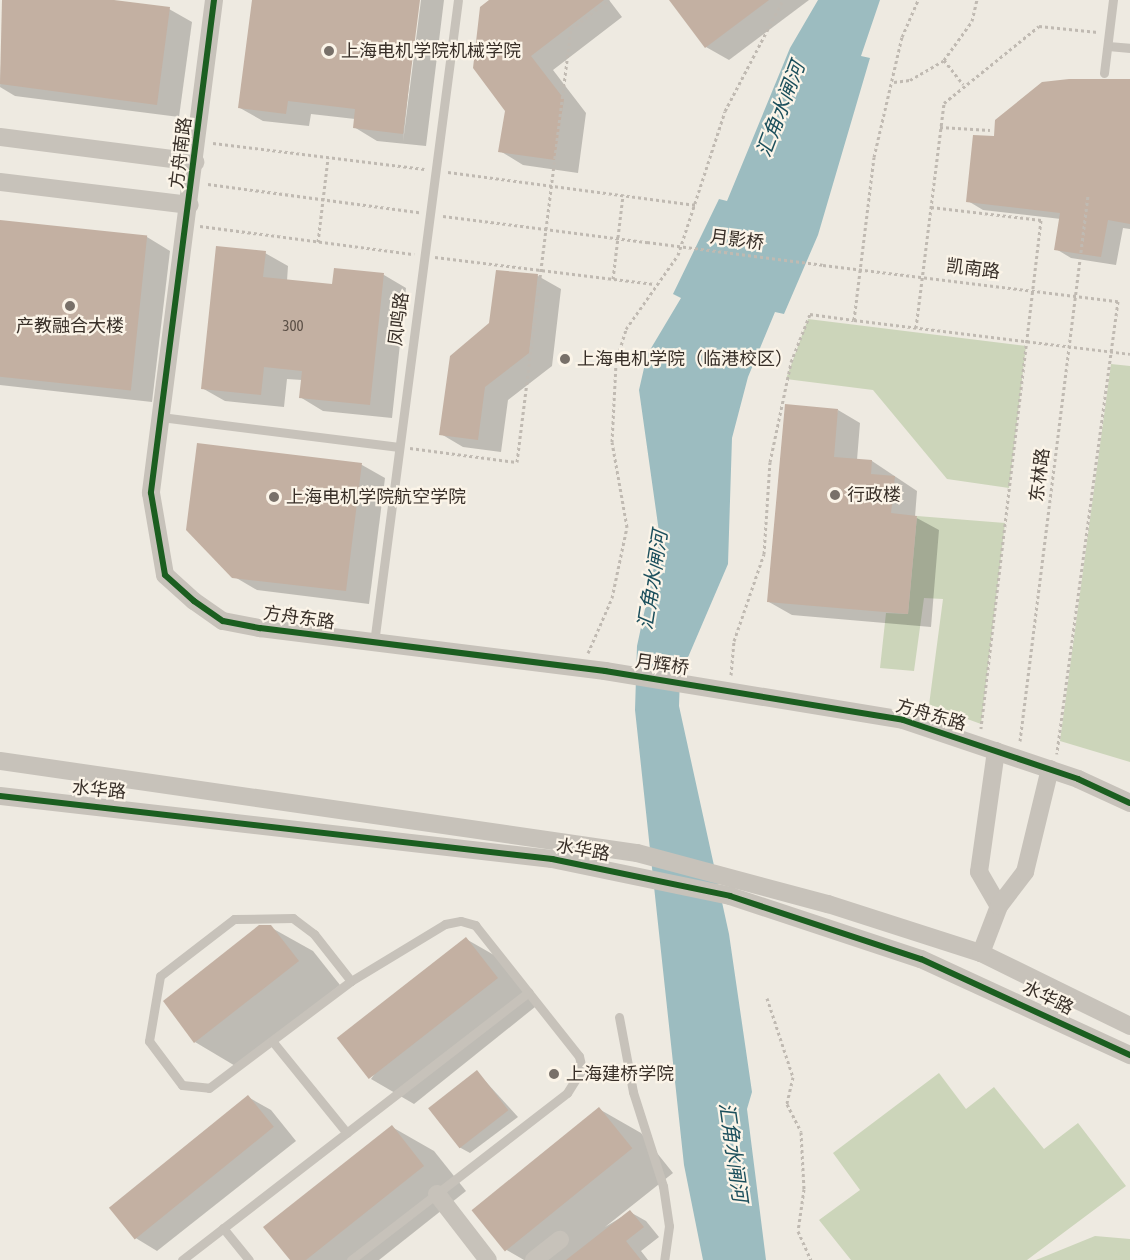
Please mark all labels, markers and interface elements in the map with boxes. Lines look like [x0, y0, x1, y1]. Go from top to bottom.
place label: 上海电机学院机械学院 [341, 40, 521, 62]
marker: 上海电机学院机械学院 [322, 44, 336, 58]
water label: 汇角水闸河 [751, 58, 809, 160]
street label: 方舟南路 [166, 116, 196, 190]
street label: 月影桥 [709, 226, 765, 254]
street label: 凯南路 [945, 255, 1001, 283]
street label: 凤鸣路 [385, 291, 413, 347]
marker: 产教融合大楼 [63, 299, 77, 313]
place label: 产教融合大楼 [16, 315, 124, 337]
house number: 300 [282, 317, 304, 335]
place label: 上海电机学院（临港校区） [577, 348, 793, 370]
marker: 上海电机学院（临港校区） [558, 352, 572, 366]
street label: 东林路 [1026, 447, 1054, 503]
place label: 行政楼 [847, 484, 901, 506]
place label: 上海电机学院航空学院 [286, 486, 466, 508]
marker: 行政楼 [828, 488, 842, 502]
marker: 上海电机学院航空学院 [267, 490, 281, 504]
water label: 汇角水闸河 [632, 529, 672, 631]
street label: 方舟东路 [262, 602, 336, 634]
street label: 月辉桥 [634, 651, 690, 679]
street label: 方舟东路 [893, 695, 969, 735]
street label: 水华路 [71, 777, 127, 803]
street label: 水华路 [555, 835, 611, 865]
street label: 水华路 [1019, 976, 1077, 1020]
place label: 上海建桥学院 [566, 1063, 674, 1085]
marker: 上海建桥学院 [547, 1067, 561, 1081]
water label: 汇角水闸河 [715, 1101, 753, 1203]

